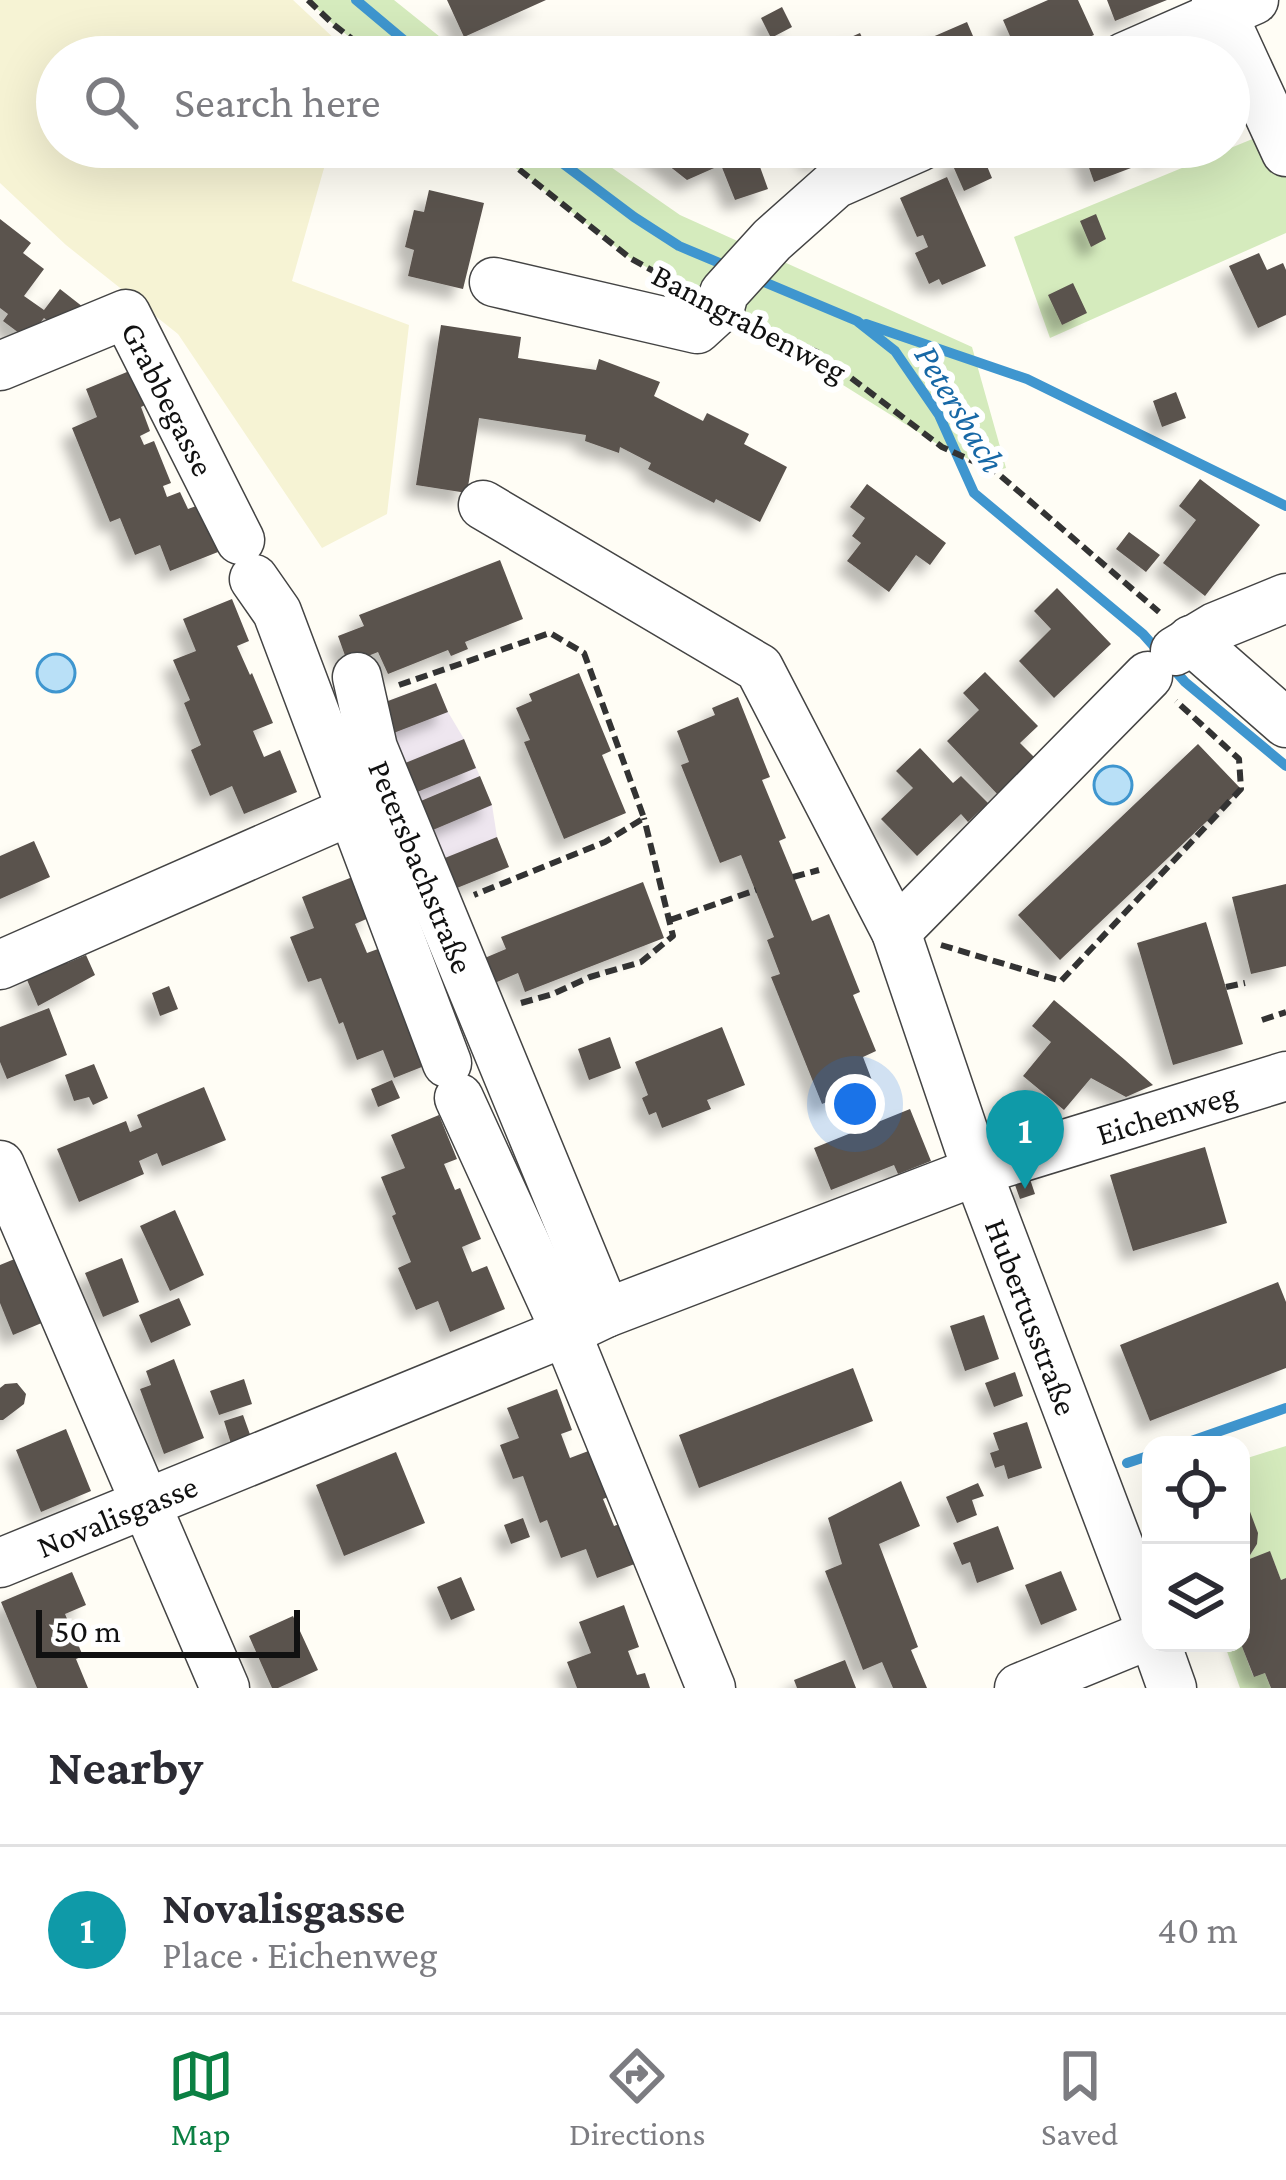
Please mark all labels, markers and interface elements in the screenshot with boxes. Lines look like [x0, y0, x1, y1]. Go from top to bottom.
search box [36, 36, 1250, 168]
icon: search [78, 69, 144, 135]
text: Search here [174, 77, 381, 127]
street label: Banngrabenweg [646, 256, 853, 389]
street label: Grabbegasse [114, 316, 222, 482]
water label: Petersbach [907, 338, 1014, 479]
street label: Petersbachstraße [361, 755, 482, 979]
your location [825, 1074, 885, 1134]
street label: Eichenweg [1092, 1074, 1241, 1152]
pin: 1 [986, 1090, 1064, 1189]
street label: Hubertusstraße [978, 1213, 1086, 1420]
map controls [1142, 1436, 1250, 1652]
button: locate [1142, 1436, 1250, 1544]
street label: Novalisgasse [31, 1467, 202, 1565]
button: layers [1142, 1544, 1250, 1652]
scale bar [36, 1604, 300, 1657]
text: 50 m [54, 1612, 121, 1649]
text: Nearby [48, 1738, 203, 1795]
text: Novalisgasse [162, 1883, 405, 1933]
text: 1 [80, 1908, 94, 1951]
text: 40 m [1157, 1908, 1238, 1951]
text: Place · Eichenweg [162, 1933, 438, 1976]
tab: Map [168, 2043, 234, 2152]
tab: Directions [569, 2043, 706, 2152]
tab: Saved [1041, 2043, 1118, 2152]

